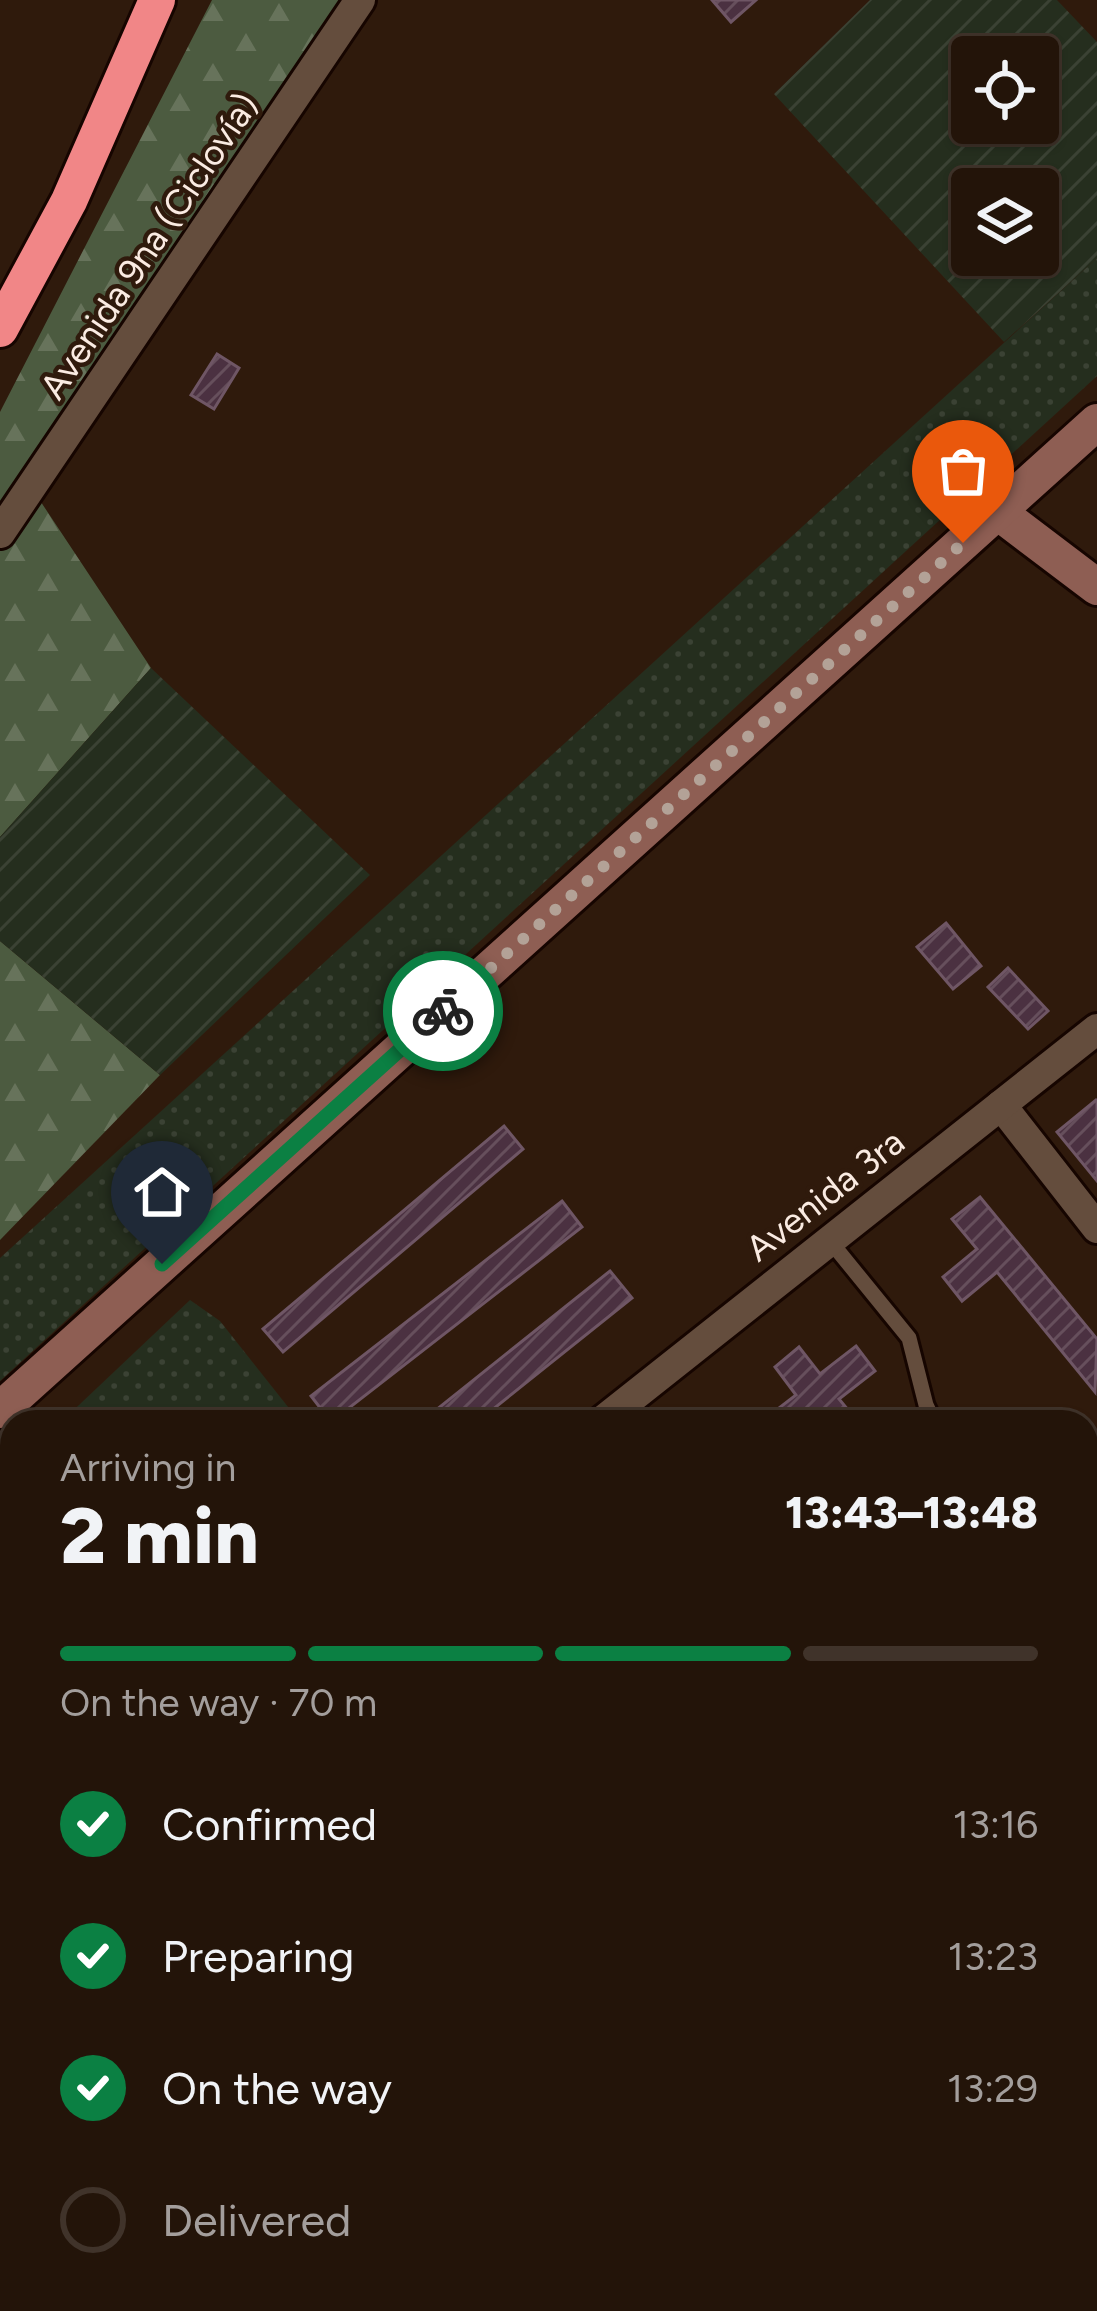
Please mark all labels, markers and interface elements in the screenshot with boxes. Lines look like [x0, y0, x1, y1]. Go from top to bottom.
map controls [951, 36, 1059, 276]
button: locate [951, 36, 1059, 144]
street label: Avenida 9na (Ciclovía) [31, 85, 267, 407]
button: layers [951, 168, 1059, 276]
pin [912, 420, 1014, 543]
icon: bag [930, 438, 996, 504]
courier [383, 951, 503, 1071]
icon: bike [410, 978, 476, 1044]
street label: Avenida 3ra [737, 1120, 913, 1270]
pin [111, 1141, 213, 1264]
icon: home [129, 1159, 195, 1225]
text: Arriving in [60, 1444, 236, 1491]
text: 13:43–13:48 [785, 1485, 1038, 1539]
text: 2 min [60, 1489, 259, 1583]
text: On the way · 70 m [60, 1679, 377, 1726]
icon: check [60, 1791, 126, 1857]
text: Confirmed [162, 1797, 377, 1851]
text: 13:16 [953, 1801, 1038, 1848]
icon: check [60, 1923, 126, 1989]
text: Preparing [162, 1929, 354, 1983]
text: 13:23 [948, 1933, 1038, 1980]
icon: check [60, 2055, 126, 2121]
text: On the way [162, 2061, 392, 2115]
text: 13:29 [947, 2065, 1038, 2112]
text: Delivered [162, 2193, 351, 2247]

